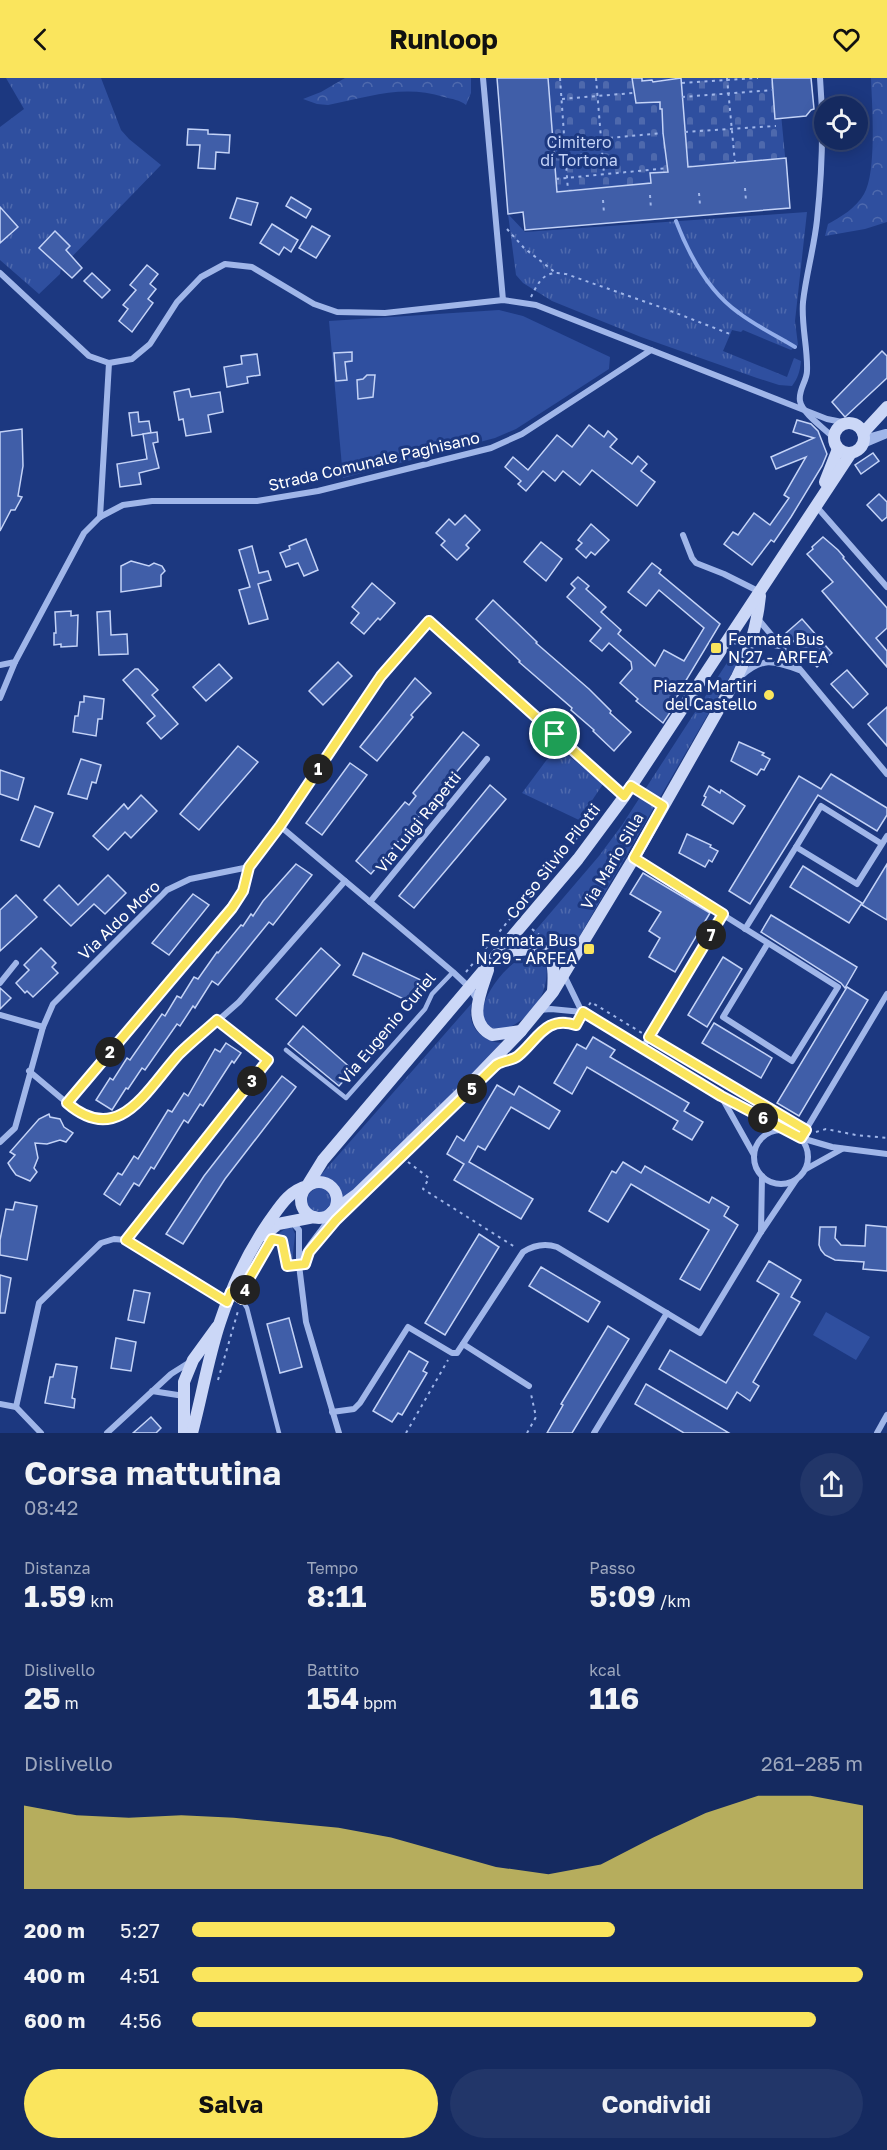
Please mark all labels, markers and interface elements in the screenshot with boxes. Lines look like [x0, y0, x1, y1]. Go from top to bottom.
icon: back [24, 23, 57, 56]
text: Runloop [389, 23, 498, 55]
icon: heart [830, 23, 863, 56]
map controls [814, 96, 868, 150]
button: locate [814, 96, 868, 150]
park label: Cimitero di Tortona [540, 132, 618, 170]
street label: Strada Comunale Paghisano [266, 427, 482, 495]
place label: Fermata Bus N.27 - ARFEA [728, 629, 829, 667]
marker: Fermata Bus N.27 - ARFEA [709, 641, 723, 655]
place label: Piazza Martiri del Castello [653, 676, 757, 714]
marker: Piazza Martiri del Castello [762, 688, 776, 702]
pin [529, 708, 580, 759]
icon: arrive [538, 717, 571, 750]
pin: 1 [303, 754, 333, 784]
text: 1 [314, 759, 322, 779]
street label: Via Luigi Rapetti [371, 767, 465, 877]
street label: Corso Silvio Pilotti [502, 799, 604, 923]
street label: Via Mario Silla [576, 809, 648, 913]
street label: Via Aldo Moro [74, 876, 164, 964]
pin: 7 [696, 920, 726, 950]
text: 7 [707, 925, 715, 945]
place label: Fermata Bus N.29 - ARFEA [475, 930, 577, 968]
marker: Fermata Bus N.29 - ARFEA [582, 942, 596, 956]
street label: Via Eugenio Curiel [334, 968, 440, 1088]
pin: 2 [95, 1037, 125, 1067]
text: 2 [105, 1042, 115, 1062]
pin: 3 [237, 1066, 267, 1096]
text: 3 [247, 1071, 257, 1091]
pin: 5 [457, 1074, 487, 1104]
text: 5 [467, 1079, 477, 1099]
pin: 6 [748, 1103, 778, 1133]
text: 6 [758, 1108, 768, 1128]
pin: 4 [230, 1275, 260, 1305]
text: 4 [240, 1280, 250, 1300]
text: Corsa mattutina [24, 1453, 281, 1492]
button: share [800, 1453, 863, 1516]
text: 08:42 [24, 1495, 78, 1519]
text: Distanza [24, 1558, 90, 1578]
text: Tempo [307, 1558, 358, 1578]
text: Passo [589, 1558, 635, 1578]
text: 1.59 [24, 1578, 86, 1614]
text: 8:11 [307, 1578, 366, 1614]
text: 5:09 [589, 1578, 656, 1614]
text: km [86, 1591, 114, 1611]
text: /km [656, 1591, 691, 1611]
text: Dislivello [24, 1660, 95, 1680]
text: Battito [307, 1660, 359, 1680]
text: kcal [589, 1660, 621, 1680]
text: 25 [24, 1680, 61, 1716]
text: 154 [307, 1680, 359, 1716]
text: 116 [589, 1680, 639, 1716]
text: m [61, 1693, 79, 1713]
text: bpm [359, 1693, 397, 1713]
text: Dislivello [24, 1751, 113, 1775]
text: 261–285 m [761, 1751, 863, 1775]
text: 200 m [24, 1918, 85, 1942]
text: 5:27 [120, 1918, 160, 1942]
text: 400 m [24, 1963, 85, 1987]
text: 4:51 [120, 1963, 160, 1987]
text: 600 m [24, 2008, 85, 2032]
text: 4:56 [120, 2008, 162, 2032]
button: Salva [24, 2069, 438, 2138]
button: Condividi [450, 2069, 863, 2138]

